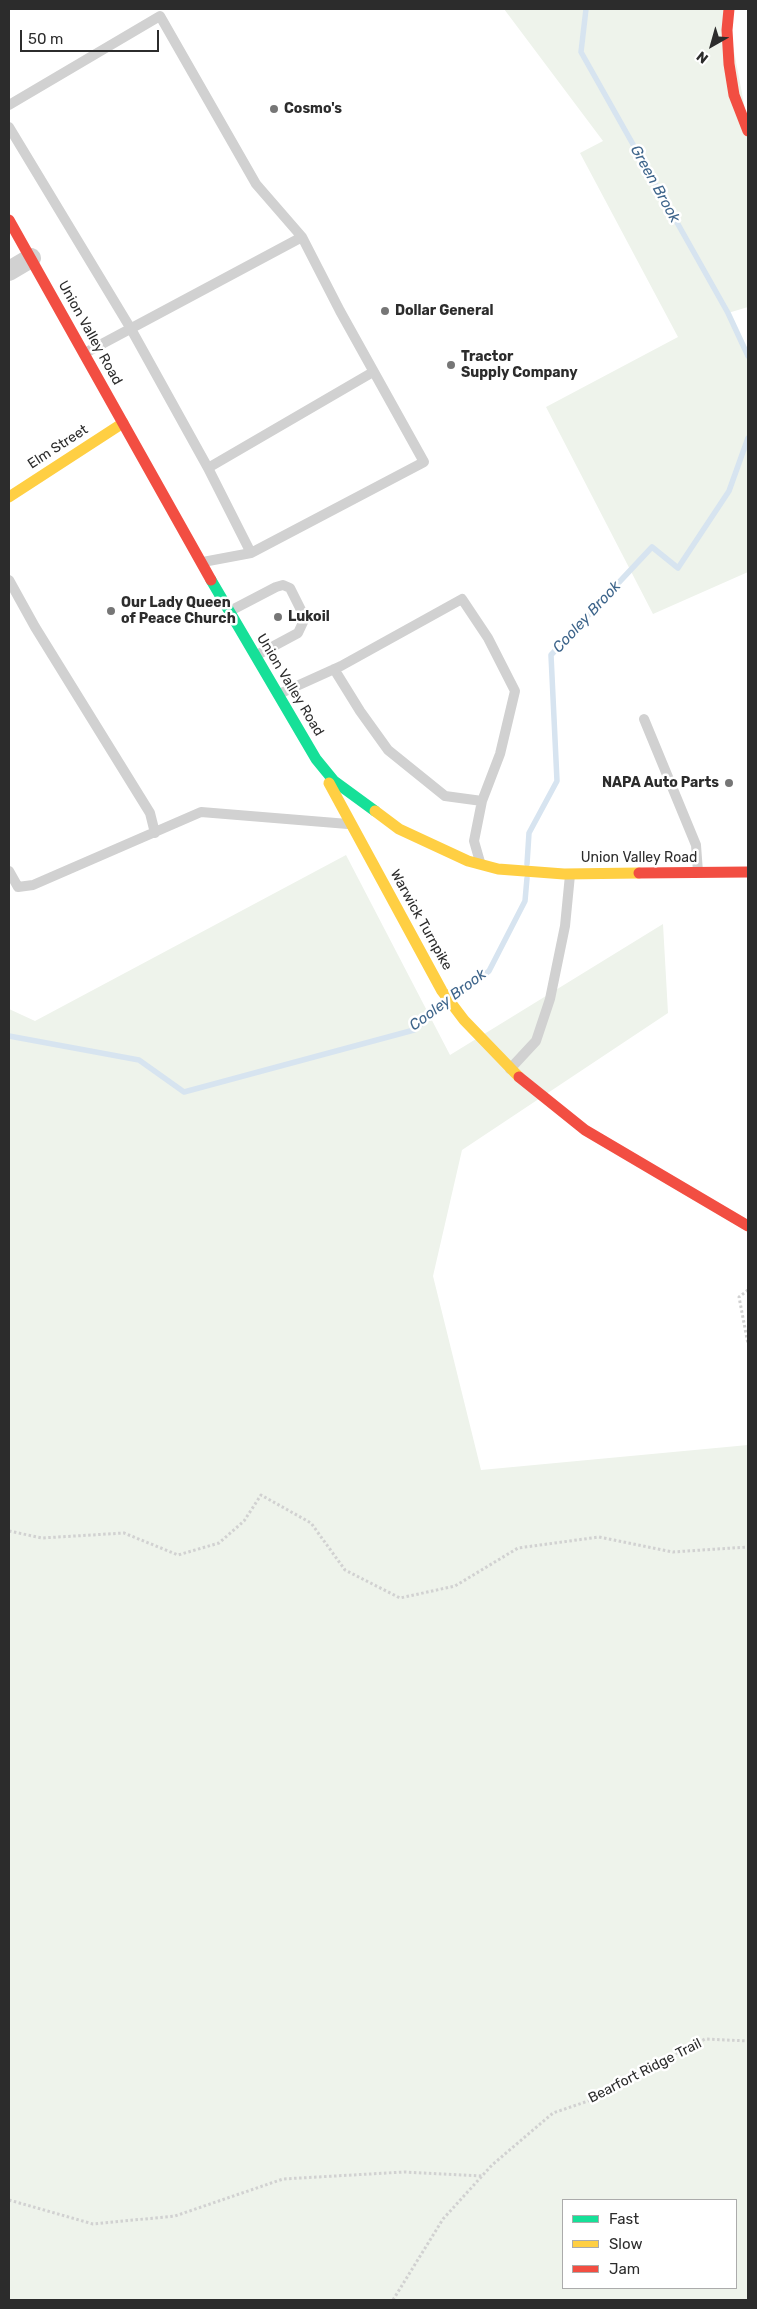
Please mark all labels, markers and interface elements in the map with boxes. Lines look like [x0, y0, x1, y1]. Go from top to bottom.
scale bar [22, 20, 161, 52]
north arrow [687, 20, 737, 70]
text: 50 m [28, 30, 63, 48]
text: N [693, 47, 712, 67]
place label: Cosmo's [284, 101, 342, 117]
marker: Cosmo's [268, 103, 280, 115]
water label: Green Brook [626, 142, 684, 226]
street label: Union Valley Road [54, 278, 126, 388]
place label: Dollar General [395, 303, 493, 319]
marker: Dollar General [379, 305, 391, 317]
place label: Tractor Supply Company [461, 349, 578, 382]
marker: Tractor Supply Company [445, 359, 457, 371]
street label: Elm Street [25, 421, 91, 473]
water label: Cooley Brook [549, 577, 625, 657]
place label: Our Lady Queen of Peace Church [121, 595, 236, 628]
marker: Our Lady Queen of Peace Church [105, 605, 117, 617]
place label: Lukoil [288, 609, 330, 625]
marker: Lukoil [272, 611, 284, 623]
street label: Union Valley Road [253, 631, 327, 739]
place label: NAPA Auto Parts [602, 775, 719, 791]
marker: NAPA Auto Parts [723, 777, 735, 789]
street label: Union Valley Road [581, 850, 697, 866]
street label: Warwick Turnpike [386, 867, 456, 973]
water label: Cooley Brook [406, 965, 490, 1035]
street label: Bearfort Ridge Trail [586, 2035, 704, 2107]
legend [562, 2199, 737, 2289]
text: Fast [609, 2210, 639, 2228]
text: Slow [609, 2235, 642, 2253]
text: Jam [609, 2260, 640, 2278]

